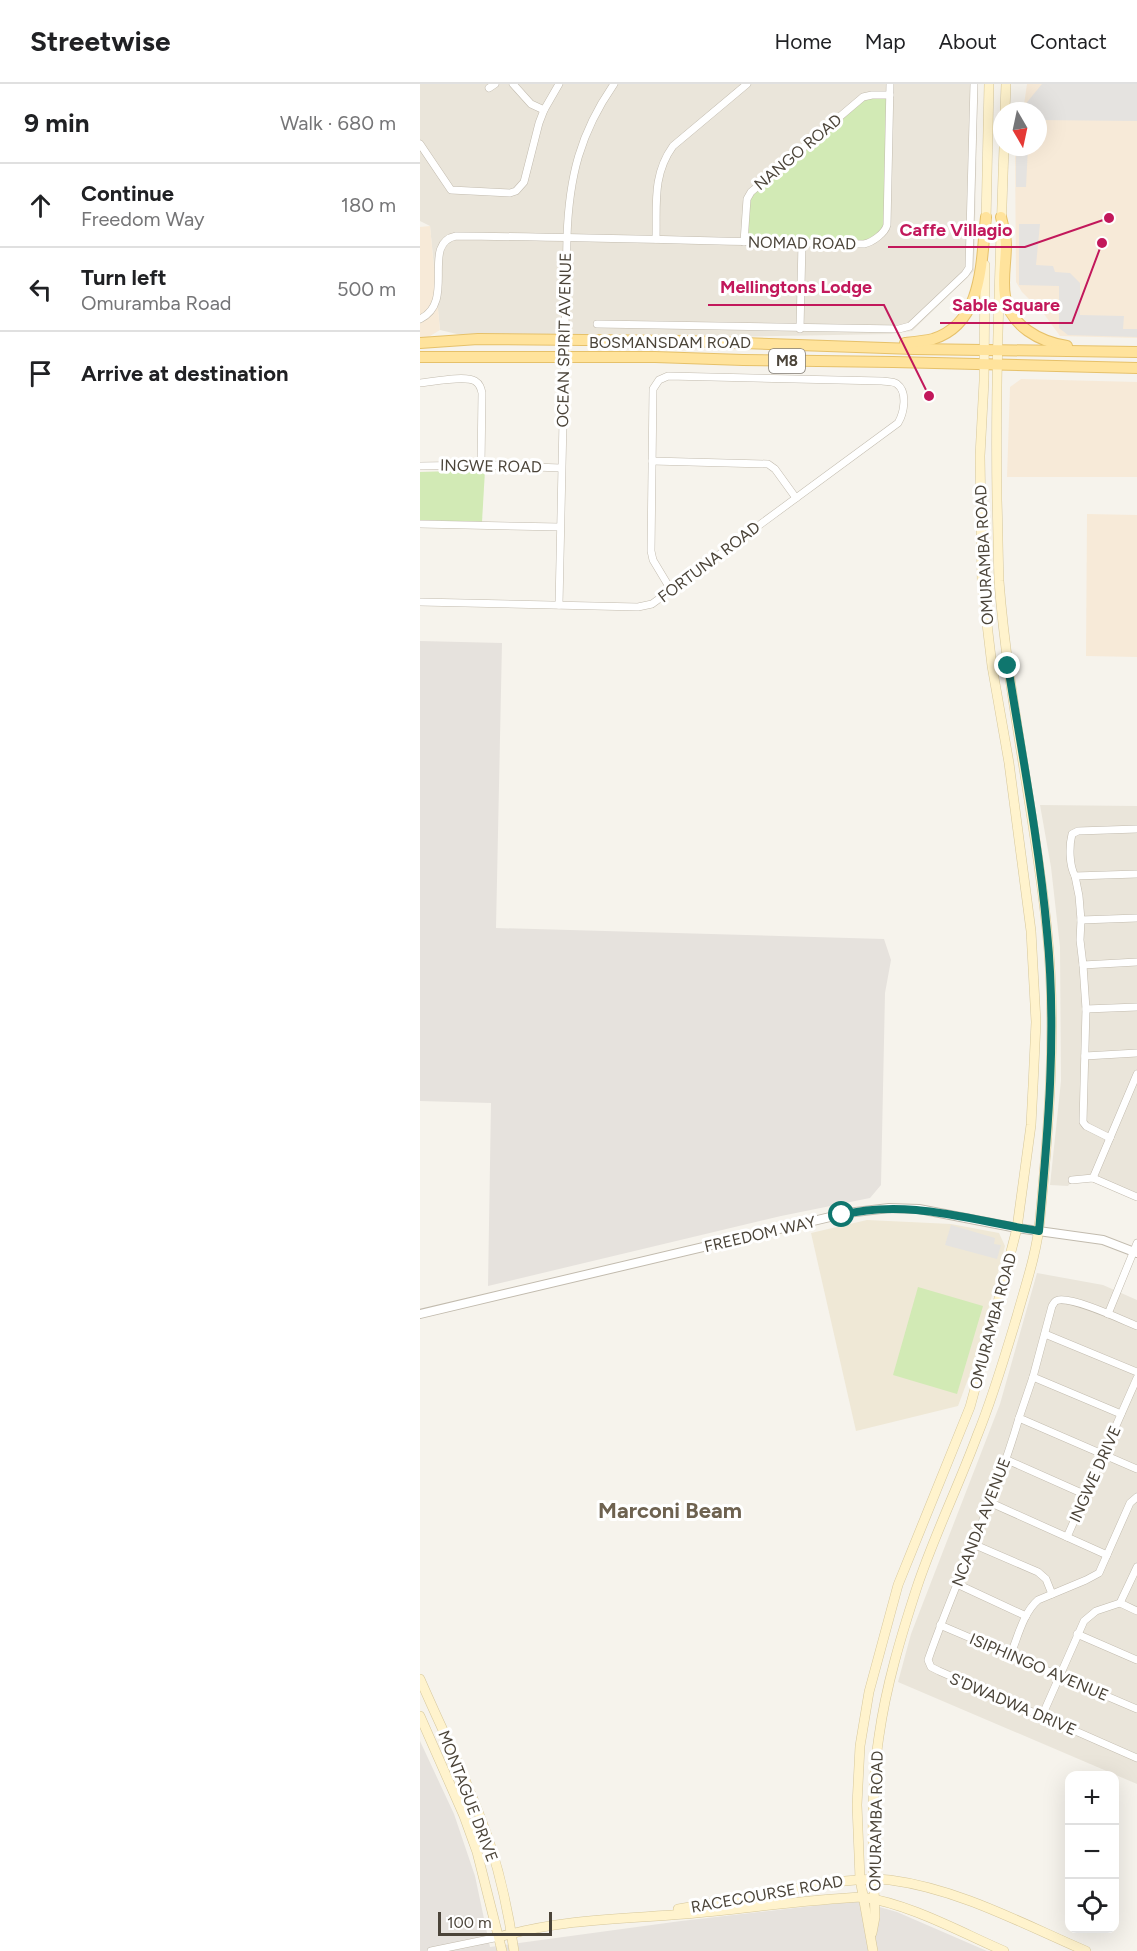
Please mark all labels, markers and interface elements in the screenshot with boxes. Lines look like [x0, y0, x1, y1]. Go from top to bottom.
text: Streetwise [30, 24, 170, 58]
text: Home [775, 29, 832, 54]
text: Map [865, 29, 906, 54]
text: About [939, 29, 997, 54]
text: Contact [1030, 29, 1107, 54]
north arrow [993, 102, 1047, 156]
text: 9 min [24, 107, 90, 139]
street label: NANGO ROAD [750, 110, 846, 194]
text: Walk · 680 m [280, 111, 396, 135]
text: Continue [81, 180, 174, 207]
icon: ahead [24, 189, 57, 222]
text: 180 m [341, 193, 396, 217]
text: Freedom Way [81, 207, 205, 231]
callout: Caffe Villagio [888, 211, 1025, 247]
text: Caffe Villagio [900, 219, 1013, 241]
street label: NOMAD ROAD [748, 233, 856, 253]
street label: OCEAN SPIRIT AVENUE [553, 252, 575, 428]
text: Turn left [81, 264, 167, 291]
callout: Mellingtons Lodge [708, 269, 884, 305]
icon: left [24, 273, 57, 306]
text: Mellingtons Lodge [720, 276, 872, 298]
text: 500 m [337, 277, 396, 301]
callout: Sable Square [940, 287, 1072, 323]
text: Omuramba Road [81, 291, 232, 315]
text: Sable Square [952, 294, 1060, 316]
street label: BOSMANSDAM ROAD [589, 333, 751, 352]
road number: M8 [769, 349, 805, 373]
icon: arrive [24, 357, 57, 390]
text: Arrive at destination [81, 360, 289, 387]
street label: INGWE ROAD [440, 456, 542, 476]
street label: OMURAMBA ROAD [971, 484, 997, 626]
street label: FORTUNA ROAD [654, 518, 764, 606]
route end [994, 652, 1020, 678]
route start [828, 1201, 854, 1227]
street label: FREEDOM WAY [702, 1212, 818, 1256]
street label: OMURAMBA ROAD [966, 1251, 1020, 1391]
street label: INGWE DRIVE [1065, 1423, 1125, 1525]
street label: NCANDA AVENUE [948, 1455, 1014, 1589]
district label: Marconi Beam [598, 1497, 742, 1524]
street label: ISIPHINGO AVENUE [967, 1629, 1111, 1705]
street label: S'DWADWA DRIVE [947, 1669, 1079, 1739]
street label: MONTAGUE DRIVE [434, 1728, 502, 1864]
street label: OMURAMBA ROAD [865, 1751, 887, 1891]
map controls [1065, 1771, 1119, 1933]
button: + [1065, 1771, 1119, 1825]
button: − [1065, 1825, 1119, 1879]
street label: RACECOURSE ROAD [689, 1871, 845, 1917]
button: locate [1065, 1879, 1119, 1933]
scale bar [438, 1909, 552, 1936]
text: 100 m [447, 1913, 492, 1932]

